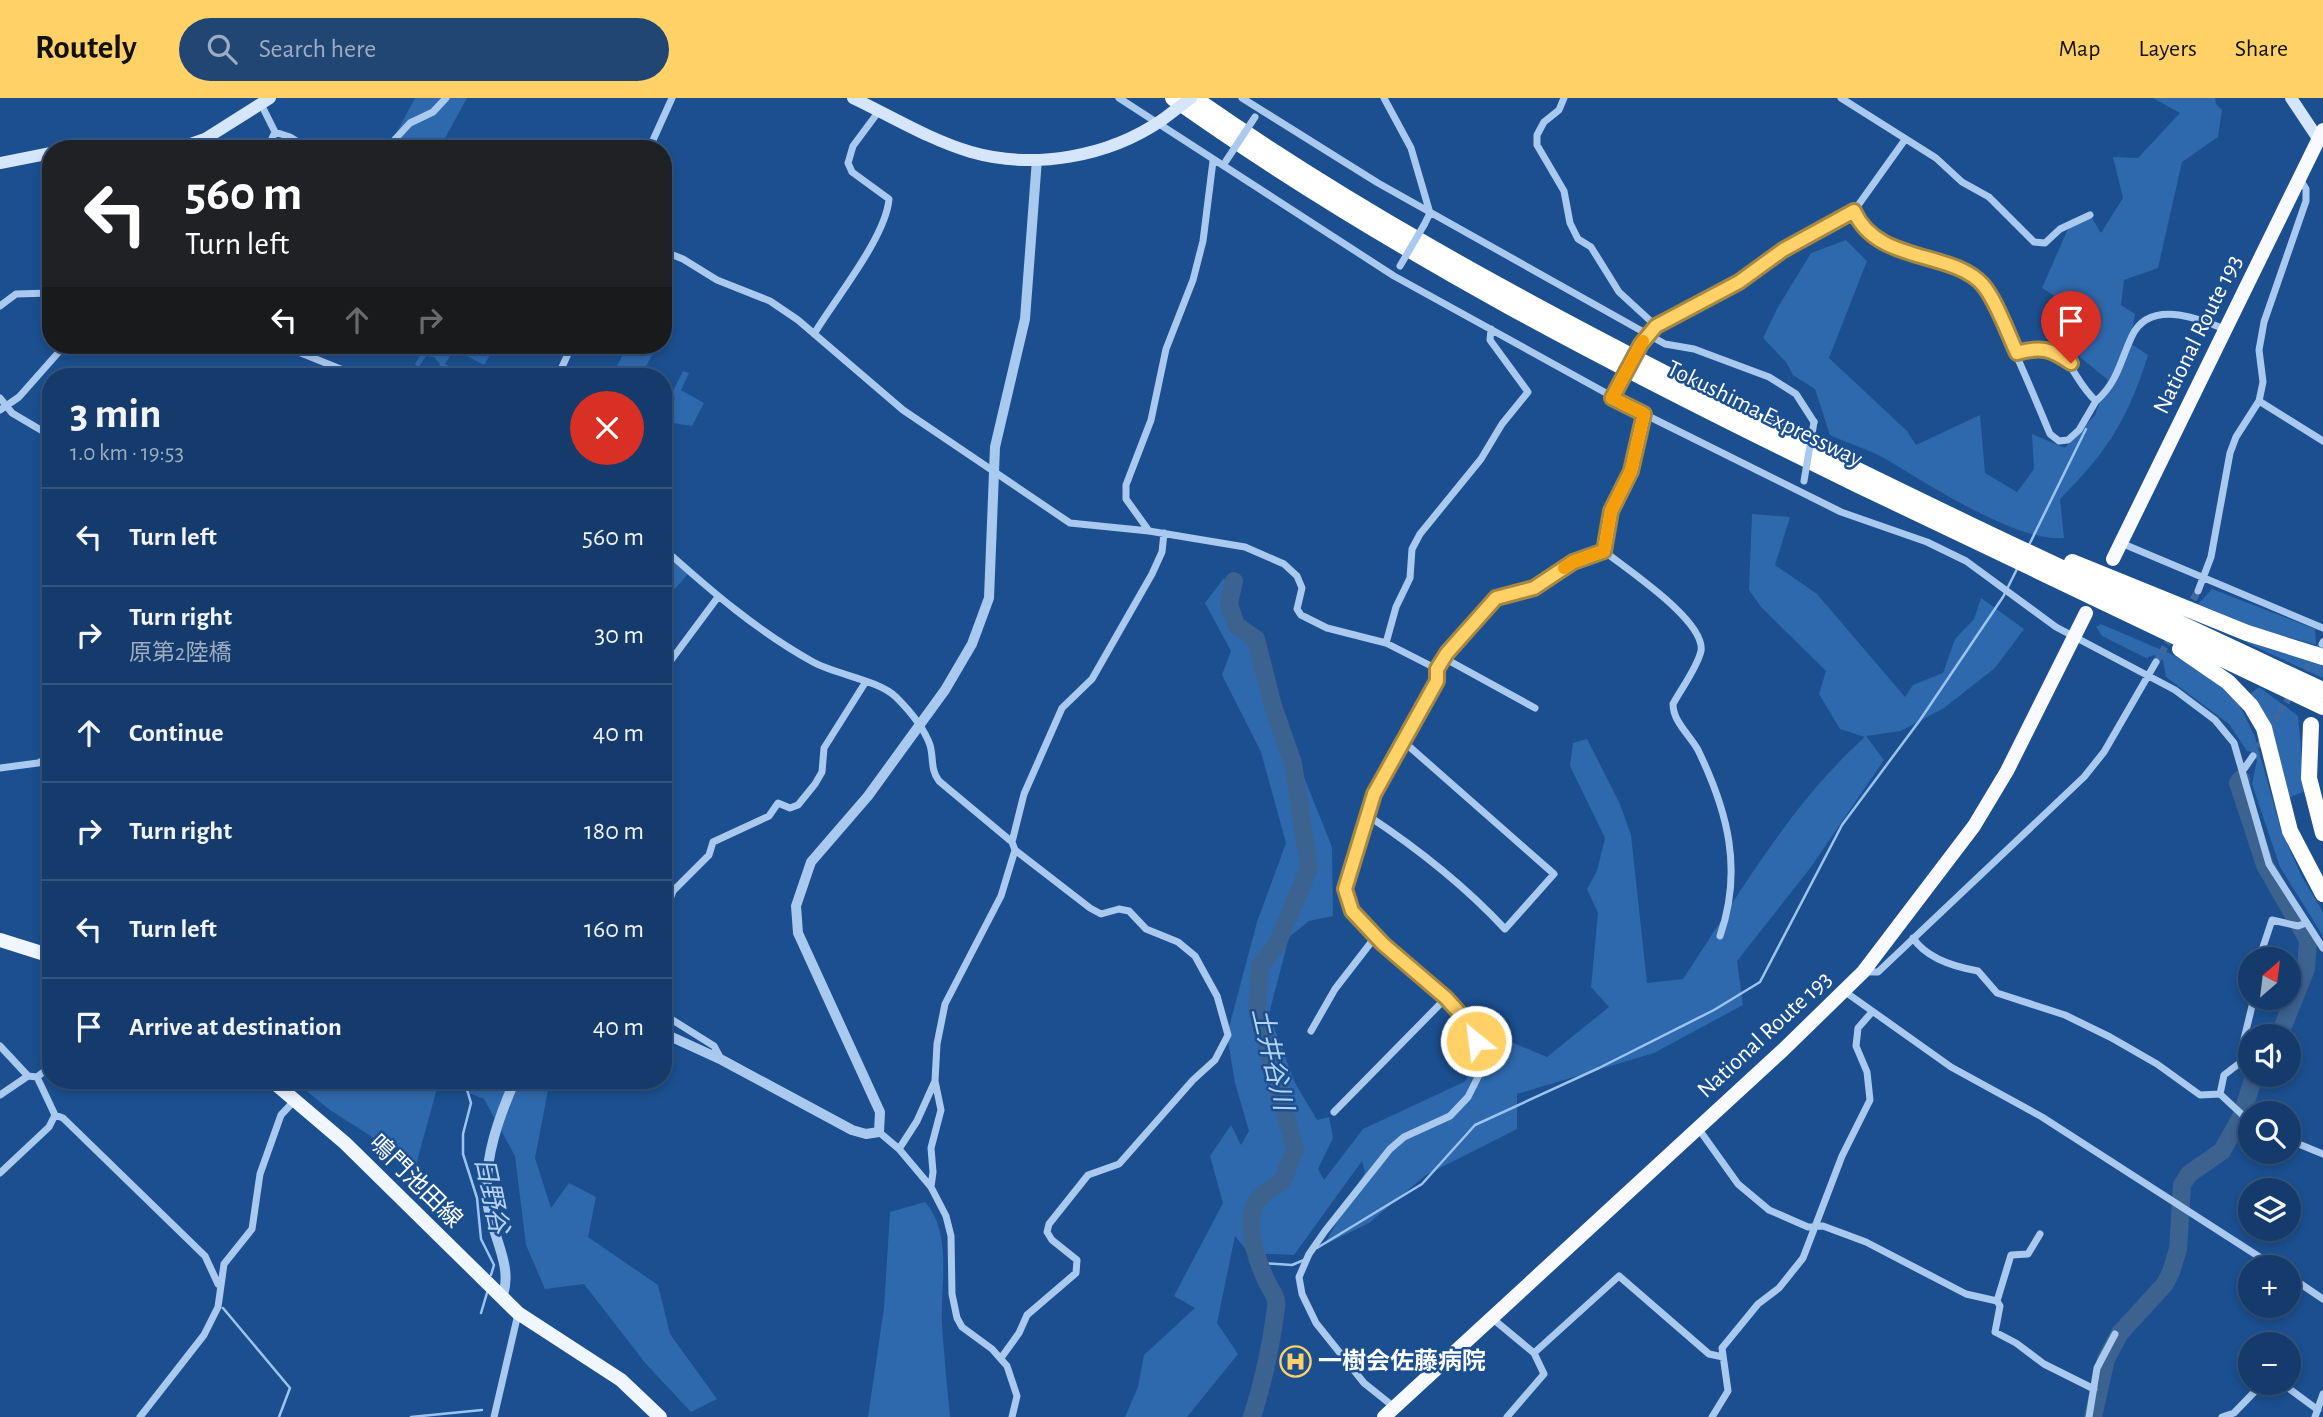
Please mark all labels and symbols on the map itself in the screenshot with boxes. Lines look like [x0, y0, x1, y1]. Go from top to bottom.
street label: National Route 193 [2149, 251, 2247, 418]
pin [2041, 291, 2101, 363]
street label: Tokushima Expressway [1663, 356, 1866, 472]
north arrow [2238, 947, 2301, 1010]
street label: National Route 193 [1693, 967, 1836, 1103]
position arrow [1439, 1004, 1513, 1078]
water label: 土井谷川 [1248, 1005, 1298, 1116]
street label: 鳴門池田線 [364, 1129, 468, 1233]
water label: 日野谷 [470, 1154, 513, 1238]
hospital icon: 一樹会佐藤病院 [1278, 1344, 1312, 1378]
place label: 一樹会佐藤病院 [1318, 1348, 1486, 1374]

